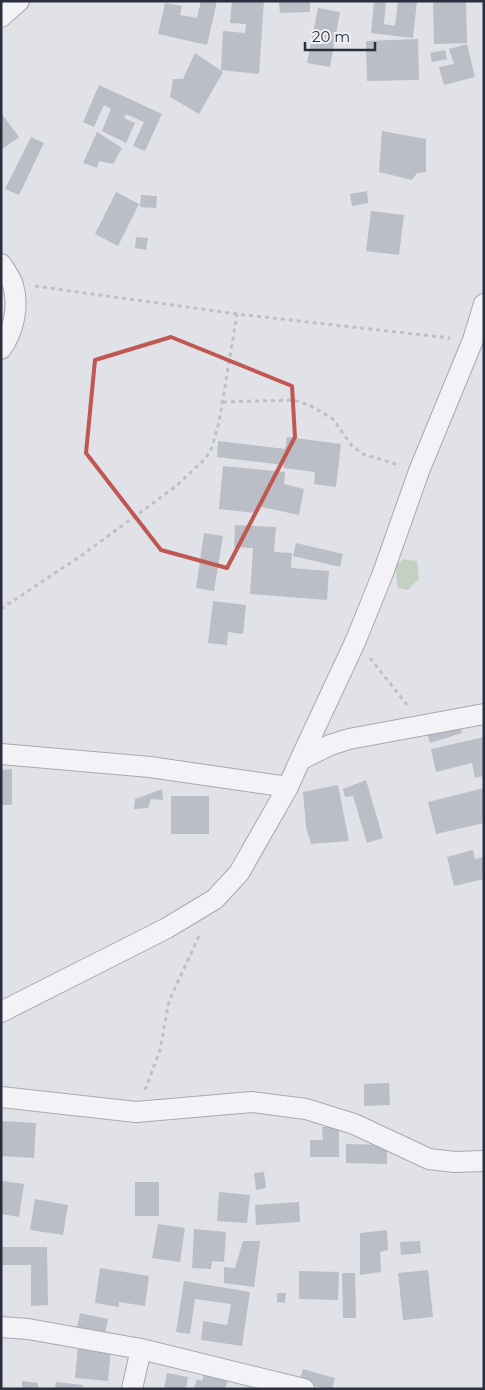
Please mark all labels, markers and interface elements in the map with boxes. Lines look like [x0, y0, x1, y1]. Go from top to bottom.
scale bar [305, 20, 375, 52]
text: 20 m [312, 27, 350, 46]

